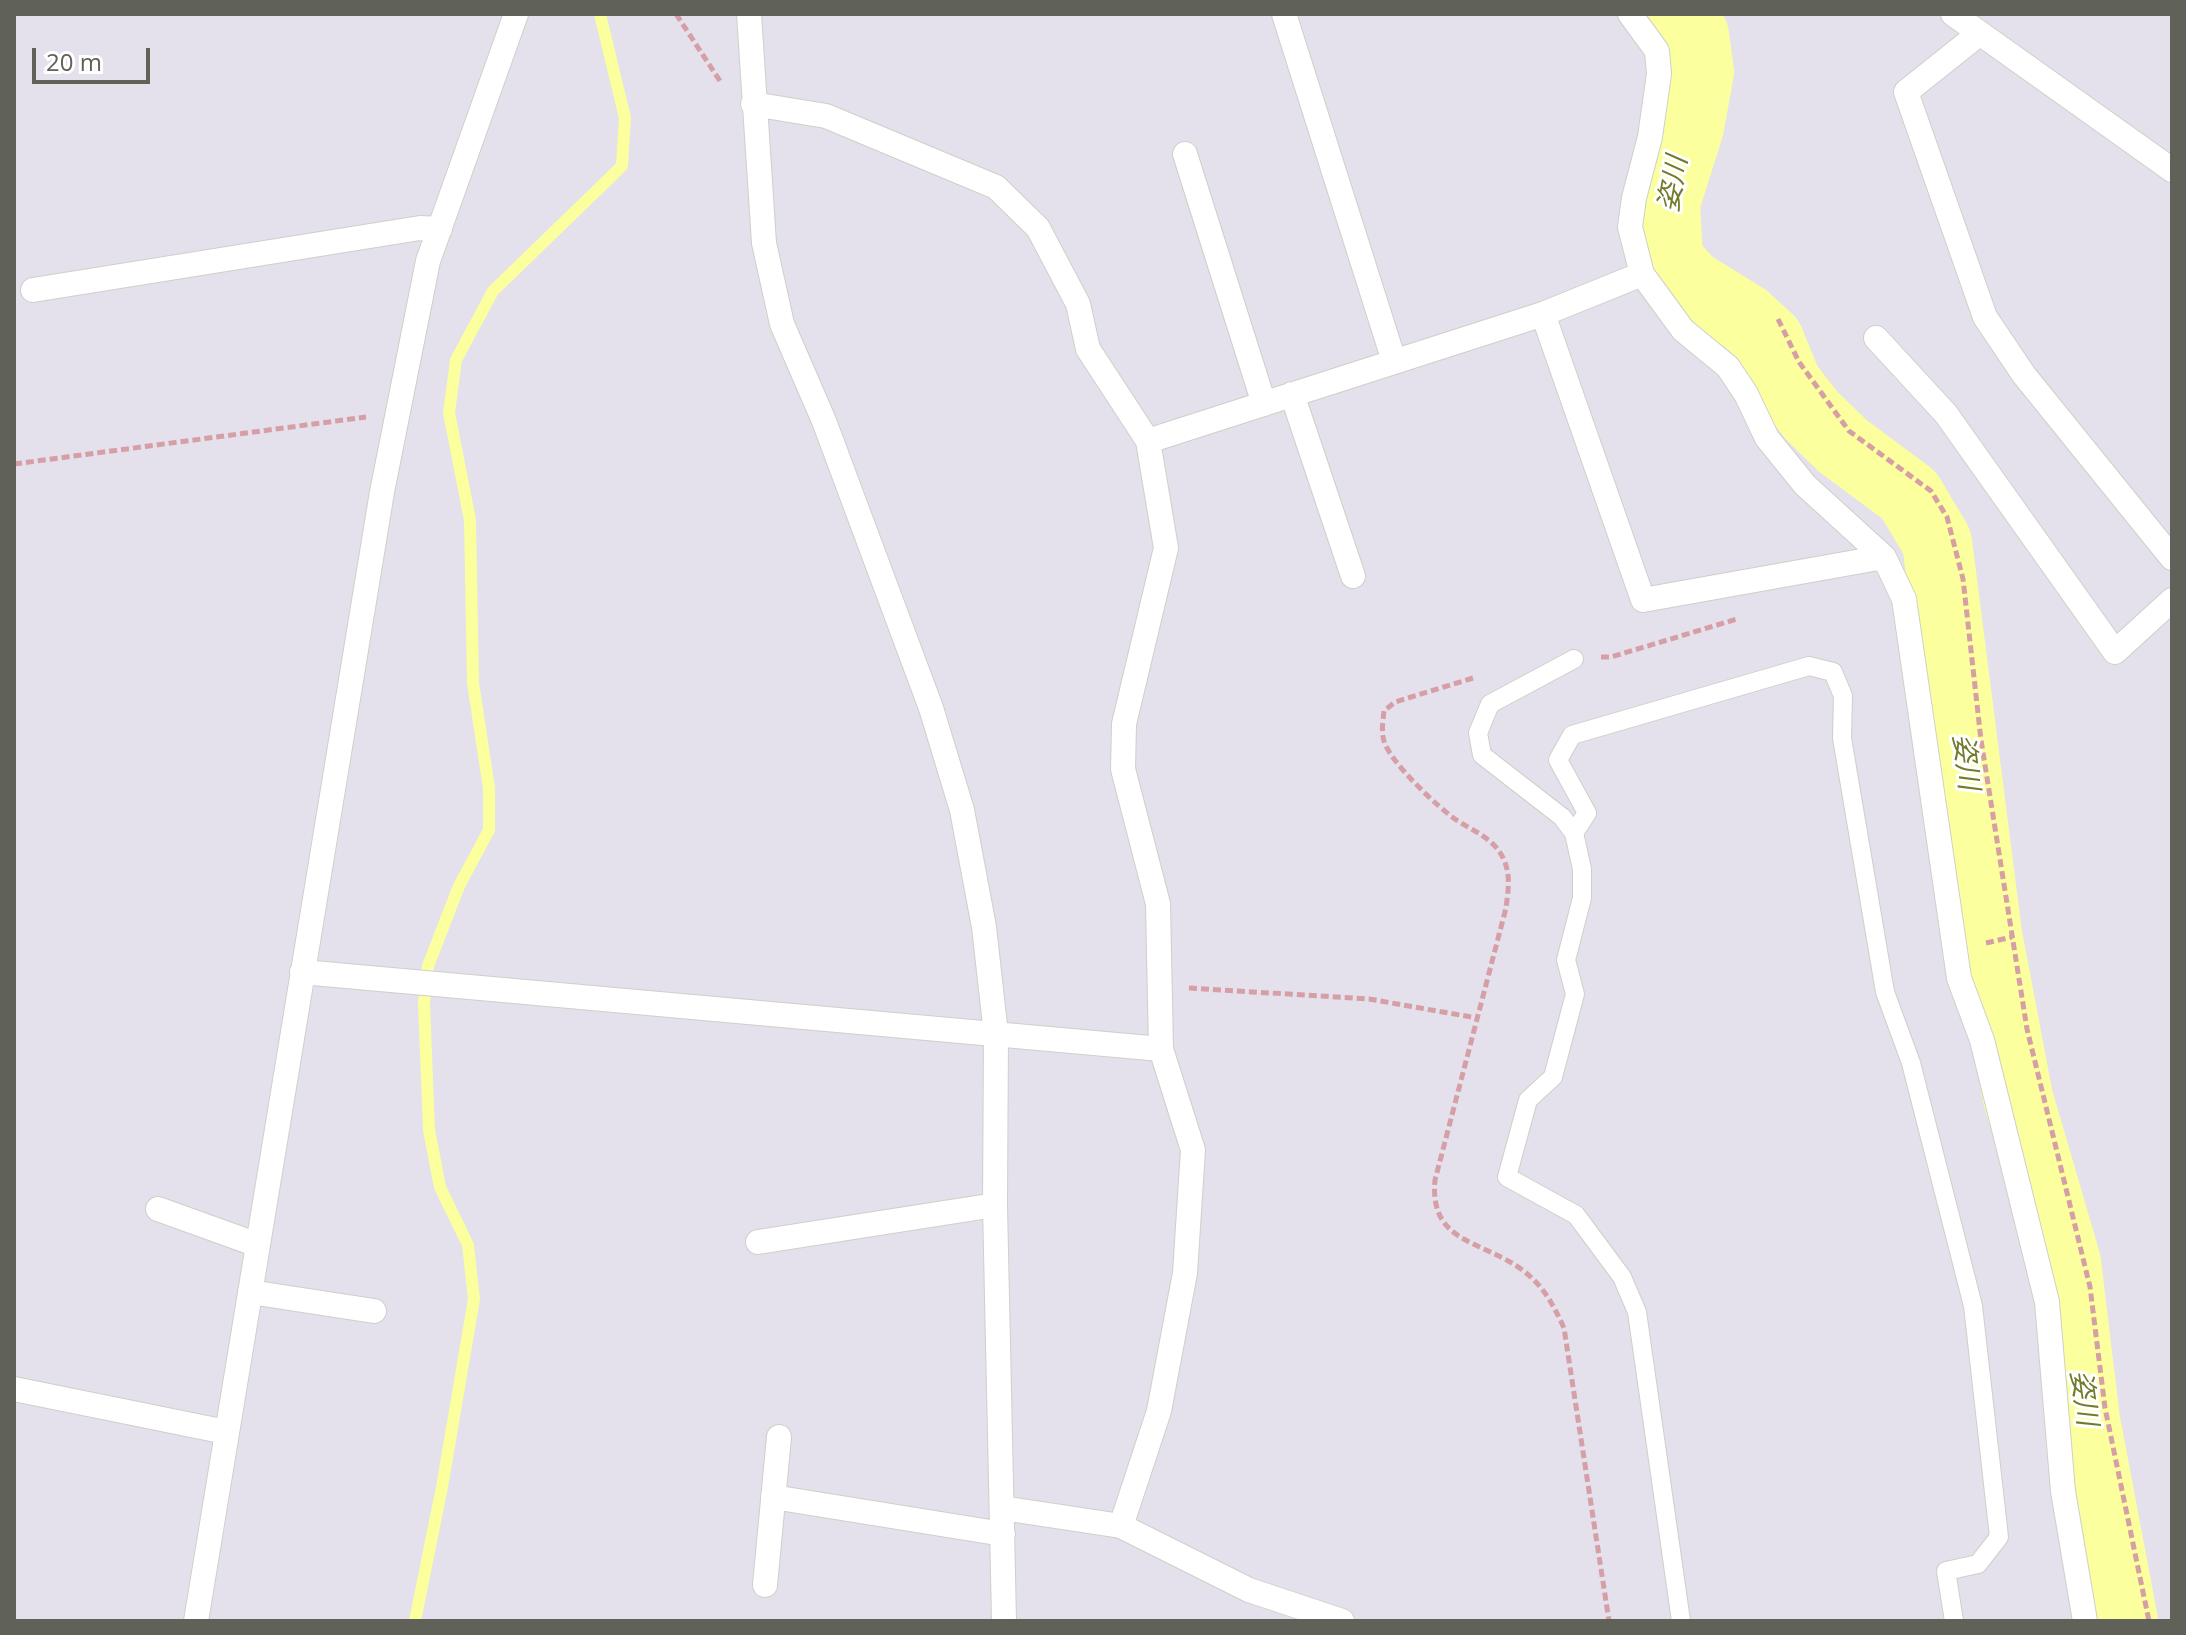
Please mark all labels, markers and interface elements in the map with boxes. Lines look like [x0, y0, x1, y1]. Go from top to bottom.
scale bar [36, 32, 154, 82]
text: 20 m [46, 45, 102, 78]
water label: 姿川 [1653, 154, 1695, 214]
water label: 姿川 [1945, 732, 1985, 792]
water label: 姿川 [2062, 1368, 2104, 1428]

